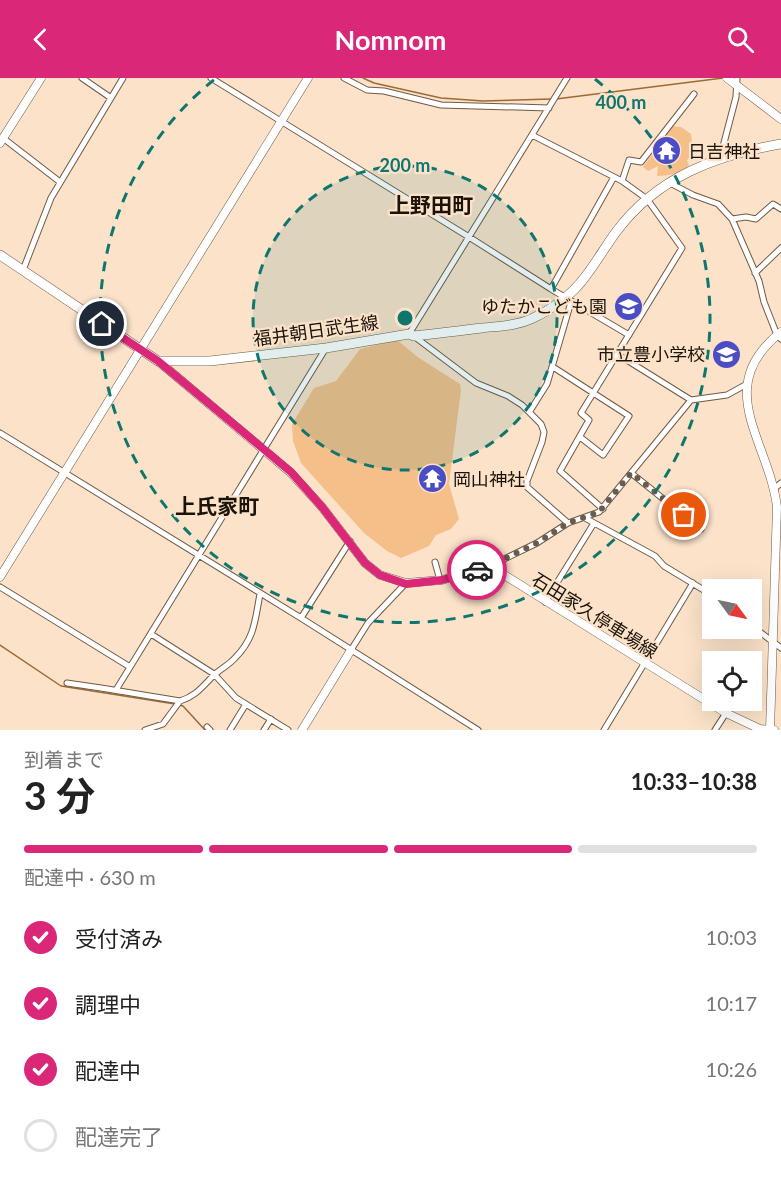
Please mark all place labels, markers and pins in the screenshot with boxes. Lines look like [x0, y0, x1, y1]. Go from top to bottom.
temple icon: 日吉神社 [651, 135, 683, 167]
place label: 日吉神社 [688, 140, 760, 162]
school or university icon: ゆたかこども園 [612, 290, 644, 322]
place label: ゆたかこども園 [481, 295, 607, 317]
pin [76, 298, 127, 349]
centre of rings [395, 308, 415, 328]
school or university icon: 市立豊小学校 [710, 338, 742, 370]
place label: 市立豊小学校 [597, 343, 705, 365]
temple icon: 岡山神社 [416, 463, 448, 495]
place label: 岡山神社 [453, 468, 525, 490]
pin [658, 489, 709, 540]

